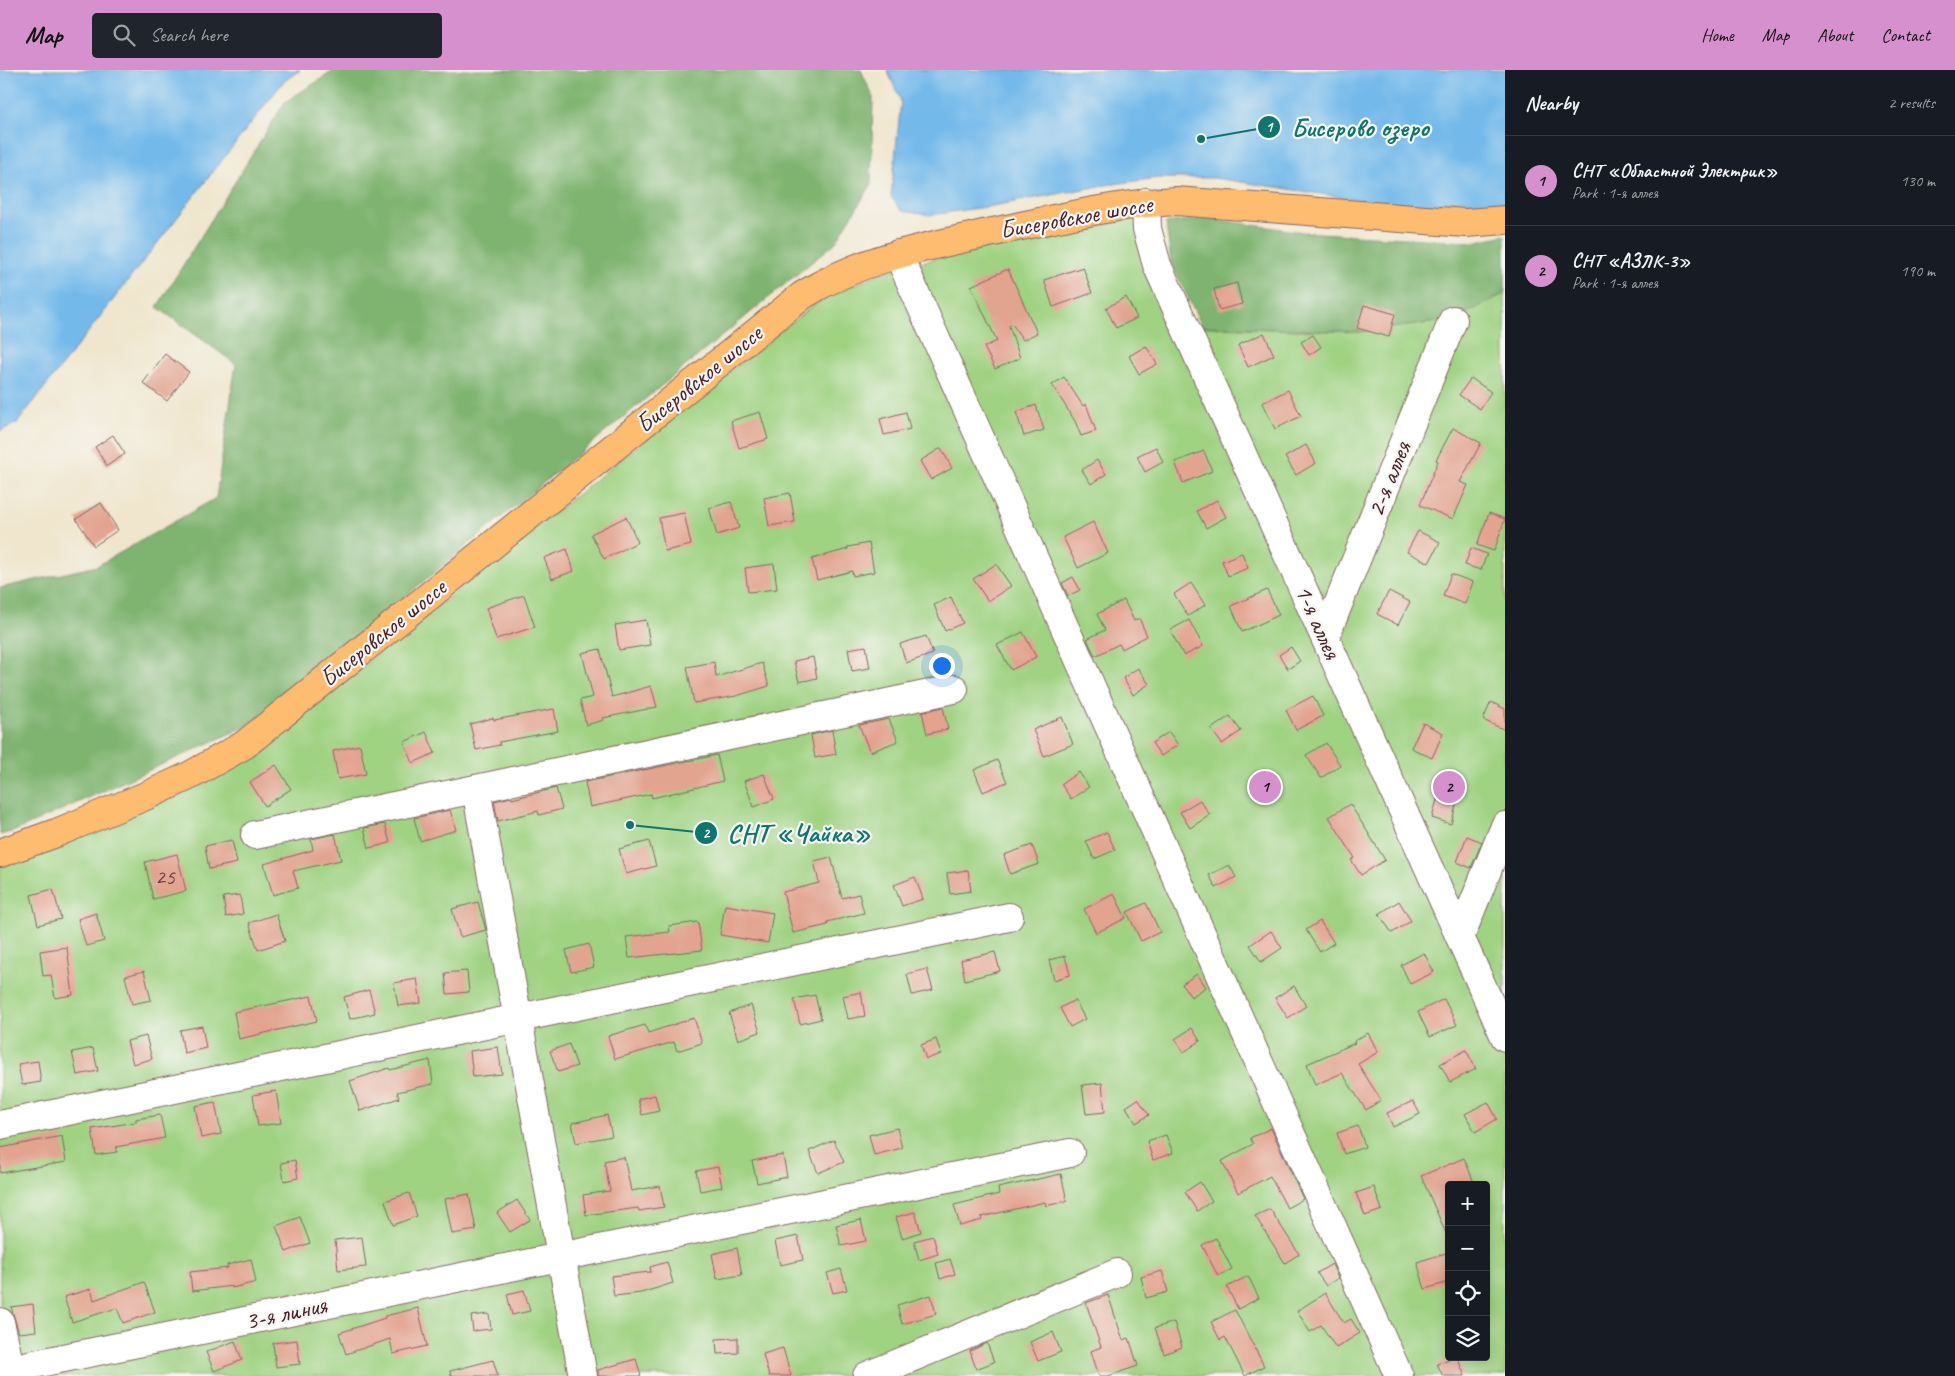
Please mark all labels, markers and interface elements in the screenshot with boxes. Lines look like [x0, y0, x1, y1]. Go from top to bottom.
search box [92, 13, 442, 58]
text: Map [25, 20, 62, 50]
icon: search [110, 21, 138, 49]
text: Search here [150, 23, 228, 47]
text: Home [1701, 24, 1734, 46]
text: Map [1762, 24, 1789, 46]
text: About [1817, 24, 1853, 46]
text: Contact [1881, 24, 1930, 46]
text: Nearby [1525, 90, 1578, 116]
text: 2 results [1888, 93, 1935, 113]
callout: Бисерово озеро [1257, 107, 1438, 148]
text: Бисерово озеро [1291, 111, 1430, 144]
text: 1 [1266, 118, 1275, 137]
text: СНТ «Областной Электрик» [1572, 159, 1777, 183]
text: 1 [1537, 171, 1545, 191]
text: 130 m [1901, 171, 1935, 191]
text: Park · 1-я аллея [1572, 183, 1658, 203]
street label: Бисеровское шоссе [997, 188, 1156, 246]
text: СНТ «АЗЛК-3» [1572, 249, 1691, 273]
text: 2 [1537, 261, 1545, 281]
text: 190 m [1901, 261, 1935, 281]
text: Park · 1-я аллея [1572, 273, 1658, 293]
street label: Бисеровское шоссе [629, 317, 770, 440]
street label: 2-я аллея [1360, 436, 1419, 521]
street label: Бисеровское шоссе [313, 571, 454, 694]
street label: 1-я аллея [1288, 580, 1349, 665]
your location [929, 653, 955, 679]
pin: 1 [1249, 768, 1281, 806]
pin: 2 [1433, 768, 1465, 806]
callout: СНТ «Чайка» [693, 813, 881, 854]
text: СНТ «Чайка» [728, 817, 871, 850]
text: 2 [703, 824, 711, 843]
house number: 25 [155, 863, 176, 891]
map controls [1445, 1181, 1490, 1361]
button: + [1445, 1181, 1490, 1226]
button: − [1445, 1226, 1490, 1271]
button: locate [1445, 1271, 1490, 1316]
street label: 3-я линия [242, 1289, 331, 1337]
button: layers [1445, 1316, 1490, 1361]

